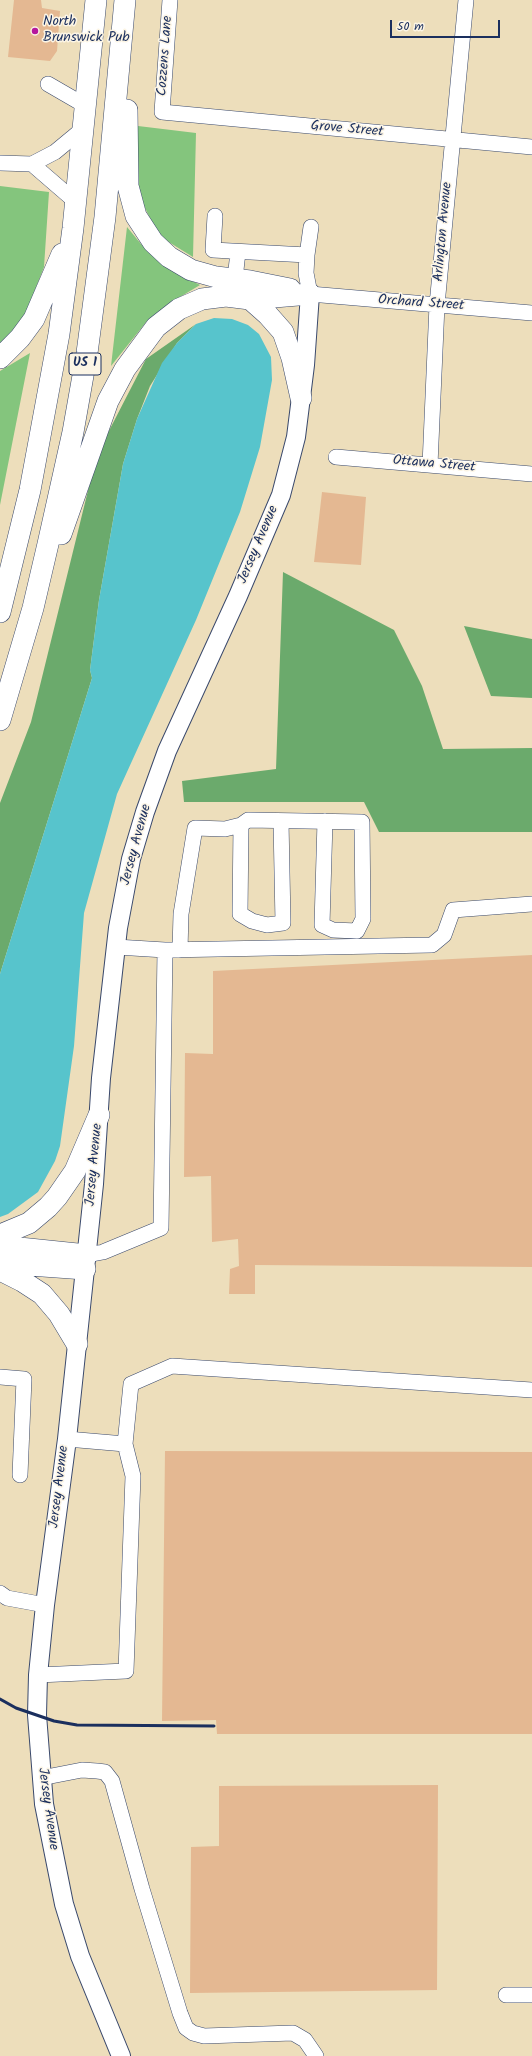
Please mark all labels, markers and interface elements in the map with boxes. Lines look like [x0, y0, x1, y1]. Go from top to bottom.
scale bar [392, 12, 502, 38]
place label: North Brunswick Pub [43, 15, 130, 48]
street label: Cozzens Lane [155, 15, 177, 97]
text: 50 m [397, 17, 424, 36]
marker: North Brunswick Pub [30, 26, 40, 36]
street label: Grove Street [310, 118, 384, 142]
street label: Arlington Avenue [431, 181, 457, 283]
street label: Orchard Street [377, 293, 465, 315]
road number: US 1 [69, 353, 101, 375]
street label: Ottawa Street [392, 453, 476, 477]
street label: Jersey Avenue [235, 503, 283, 587]
street label: Jersey Avenue [118, 803, 156, 887]
street label: Jersey Avenue [83, 1123, 107, 1207]
street label: Jersey Avenue [47, 1445, 73, 1529]
street label: Jersey Avenue [33, 1767, 61, 1851]

